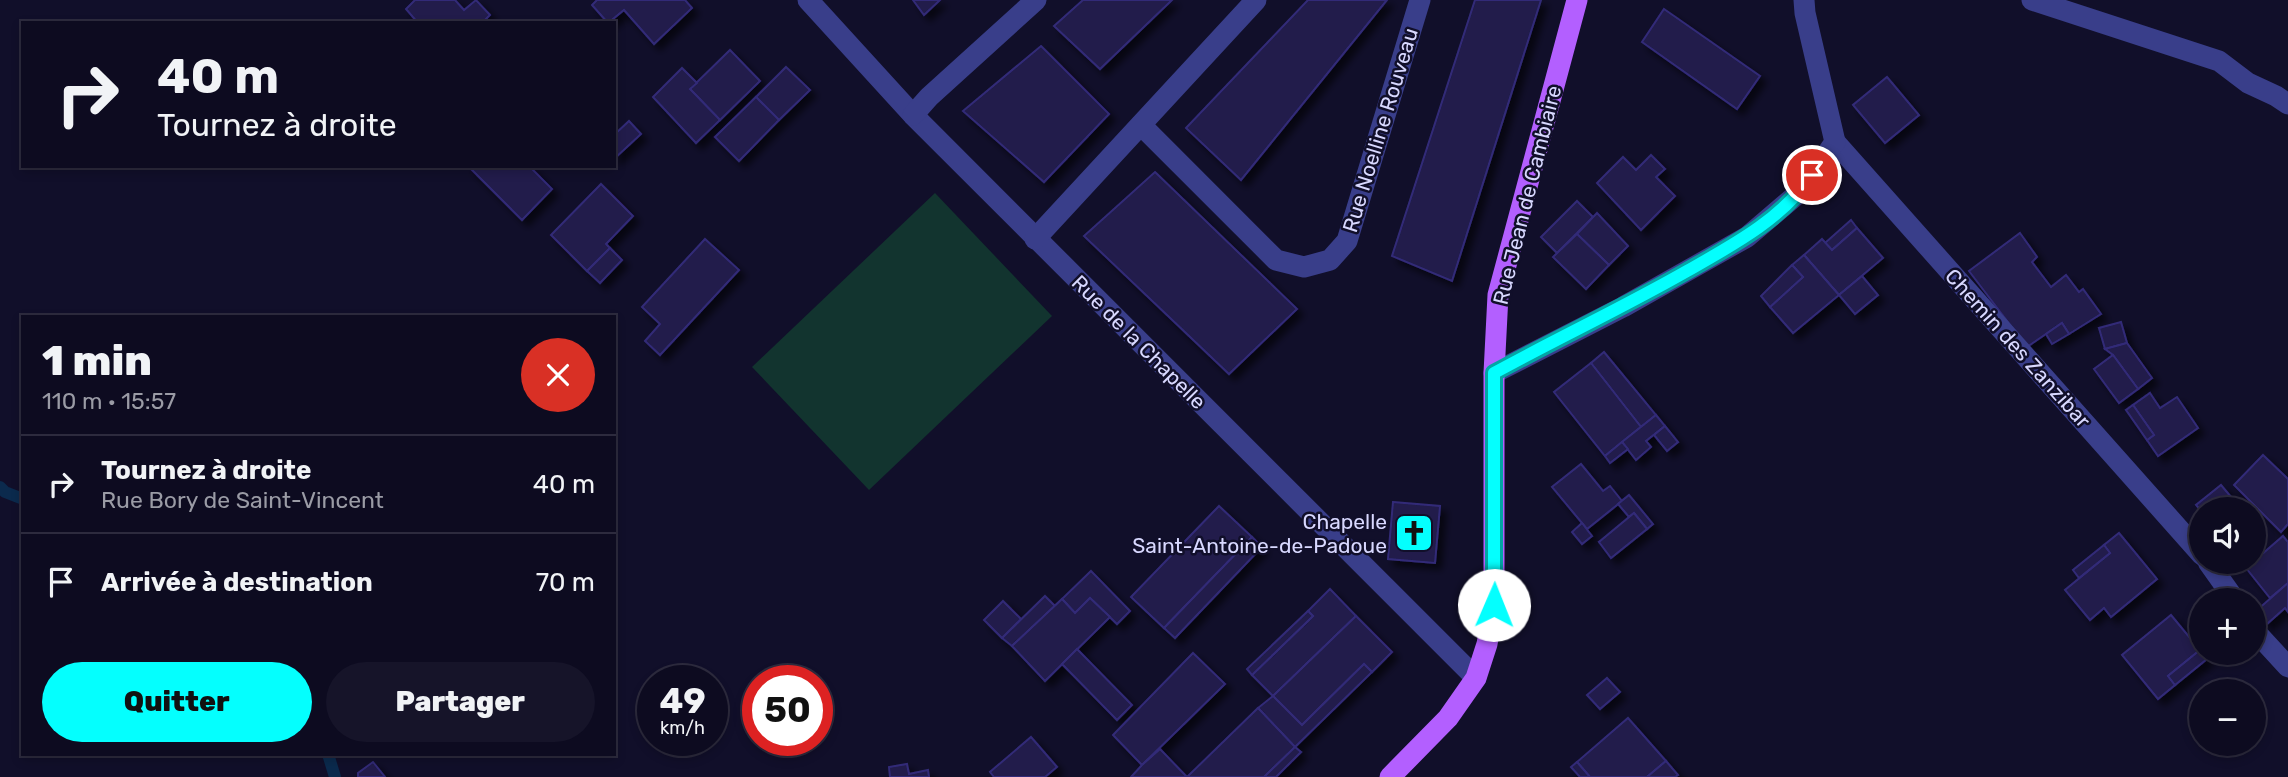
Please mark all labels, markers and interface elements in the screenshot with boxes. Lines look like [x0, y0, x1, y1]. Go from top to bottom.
street label: Rue Noelline Rouveau [1337, 25, 1423, 235]
text: 40 m [157, 47, 279, 105]
icon: right [42, 49, 133, 140]
street label: Rue Jean de Cambiaire [1488, 83, 1566, 307]
text: Tournez à droite [157, 106, 397, 144]
pin [1782, 145, 1842, 205]
icon: arrive [1793, 156, 1831, 194]
street label: Chemin des Zanzibar [1940, 263, 2096, 433]
street label: Rue de la Chapelle [1067, 270, 1211, 414]
text: 1 min [42, 336, 152, 386]
button: close [521, 338, 595, 412]
text: 110 m · 15:57 [42, 387, 176, 415]
text: Tournez à droite [101, 455, 311, 486]
icon: right [42, 465, 80, 503]
text: 40 m [533, 469, 595, 500]
text: Rue Bory de Saint-Vincent [101, 486, 384, 514]
map controls [2189, 497, 2266, 756]
button: sound [2189, 497, 2266, 574]
place label: Chapelle Saint-Antoine-de-Padoue [1132, 509, 1387, 558]
church icon: Chapelle Saint-Antoine-de-Padoue [1393, 512, 1435, 554]
icon: arrive [42, 563, 80, 601]
text: Arrivée à destination [101, 567, 373, 598]
text: 70 m [536, 567, 595, 598]
position arrow [1457, 568, 1531, 642]
button: + [2189, 588, 2266, 665]
button: Quitter [42, 662, 312, 742]
button: Partager [326, 662, 595, 742]
speed limit sign: 50 [742, 665, 833, 756]
button: − [2189, 679, 2266, 756]
text: 49 [659, 680, 706, 722]
text: km/h [660, 717, 705, 739]

